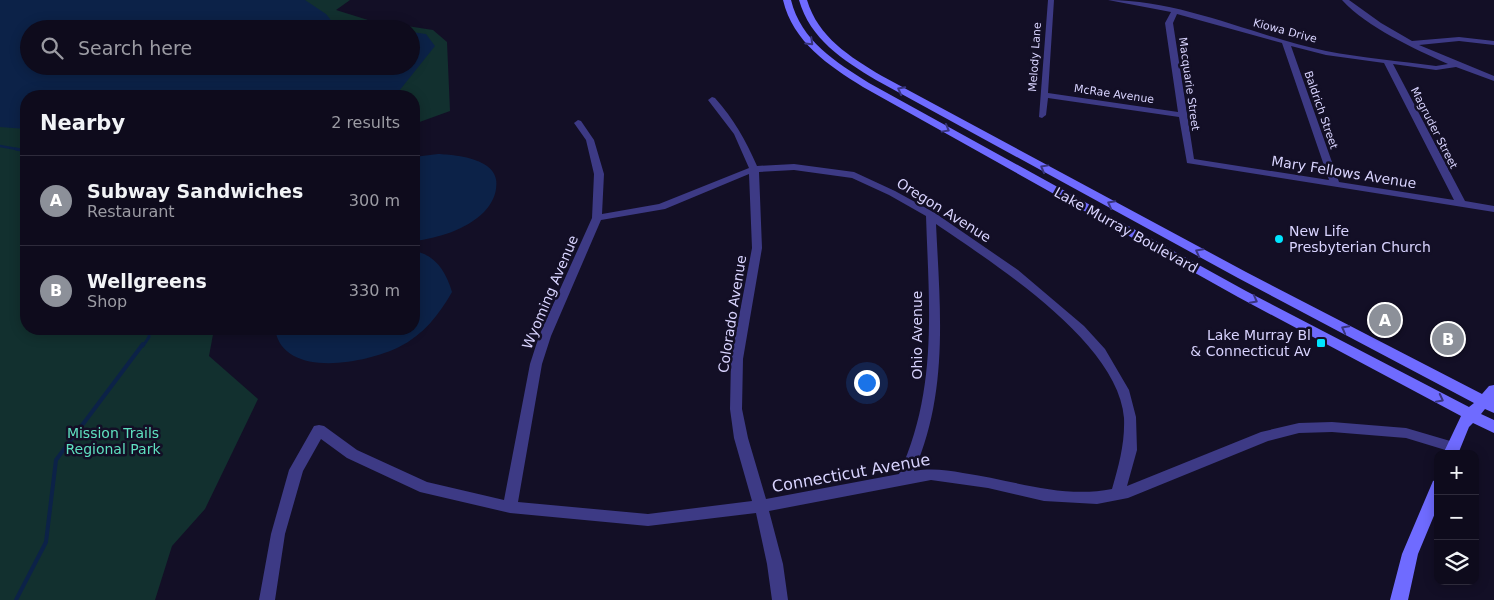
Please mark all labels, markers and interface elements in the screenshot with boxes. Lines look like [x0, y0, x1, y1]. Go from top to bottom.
street label: Kiowa Drive [1252, 16, 1319, 46]
search box [20, 20, 420, 75]
street label: Melody Lane [1026, 22, 1044, 92]
icon: search [38, 34, 66, 62]
one-way arrow [804, 36, 813, 45]
street label: Macquarie Street [1176, 36, 1202, 132]
text: Search here [78, 37, 192, 59]
street label: Baldrich Street [1302, 69, 1341, 151]
street label: McRae Avenue [1073, 82, 1155, 106]
street label: Magruder Street [1408, 85, 1461, 172]
one-way arrow [897, 86, 906, 96]
text: Nearby [40, 111, 125, 135]
text: 2 results [331, 113, 400, 132]
one-way arrow [941, 123, 950, 133]
street label: Mary Fellows Avenue [1270, 153, 1418, 191]
one-way arrow [1040, 164, 1049, 174]
street label: Oregon Avenue [894, 175, 994, 245]
text: Subway Sandwiches [87, 180, 303, 202]
street label: Lake Murray Boulevard [1052, 184, 1200, 276]
text: A [50, 191, 62, 210]
text: 300 m [349, 191, 400, 210]
one-way arrow [1107, 200, 1116, 210]
text: Restaurant [87, 202, 175, 221]
place label: New Life Presbyterian Church [1289, 223, 1431, 255]
street label: Wyoming Avenue [519, 233, 581, 351]
marker: New Life Presbyterian Church [1273, 233, 1285, 245]
one-way arrow [1195, 248, 1204, 258]
street label: Colorado Avenue [715, 254, 749, 374]
text: Wellgreens [87, 270, 207, 292]
text: B [50, 281, 62, 300]
text: 330 m [349, 281, 400, 300]
street label: Ohio Avenue [909, 291, 925, 379]
text: Shop [87, 292, 127, 311]
one-way arrow [1249, 294, 1258, 304]
pin: A [1369, 301, 1401, 339]
pin: B [1432, 320, 1464, 358]
one-way arrow [1341, 325, 1350, 335]
place label: Lake Murray Bl & Connecticut Av [1190, 327, 1311, 359]
marker: Lake Murray Bl & Connecticut Av [1315, 337, 1327, 349]
your location [854, 370, 880, 396]
one-way arrow [1435, 393, 1444, 403]
park label: Mission Trails Regional Park [65, 425, 161, 457]
street label: Connecticut Avenue [770, 450, 932, 496]
map controls [1434, 450, 1479, 585]
button: + [1434, 450, 1479, 495]
button: − [1434, 495, 1479, 540]
button: layers [1434, 540, 1479, 585]

